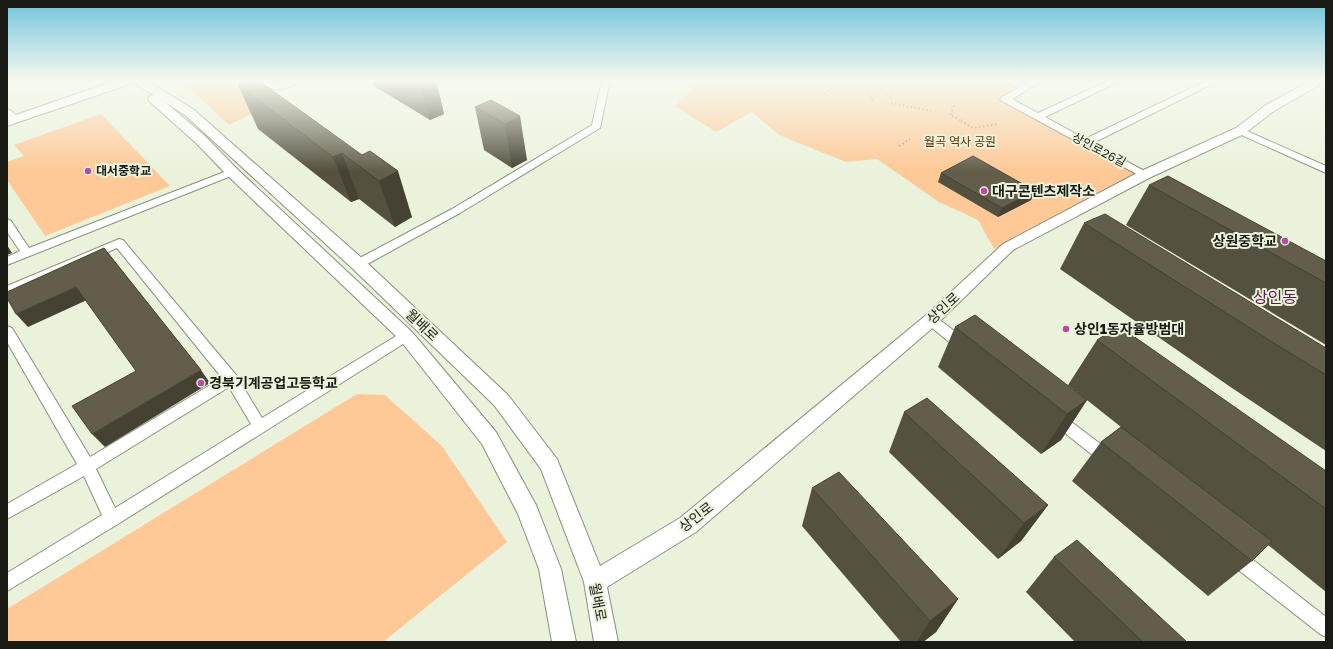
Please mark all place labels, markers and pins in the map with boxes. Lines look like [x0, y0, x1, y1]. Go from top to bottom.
place label: 대서중학교 [96, 163, 151, 178]
marker: 대서중학교 [83, 166, 93, 176]
place label: 대구콘텐츠제작소 [992, 182, 1095, 199]
marker: 대구콘텐츠제작소 [979, 186, 989, 196]
place label: 상원중학교 [1213, 232, 1277, 249]
marker: 상원중학교 [1280, 236, 1290, 246]
place label: 상인1동자율방범대 [1074, 320, 1184, 337]
marker: 상인1동자율방범대 [1061, 324, 1071, 334]
place label: 경북기계공업고등학교 [209, 374, 338, 391]
marker: 경북기계공업고등학교 [196, 378, 206, 388]

